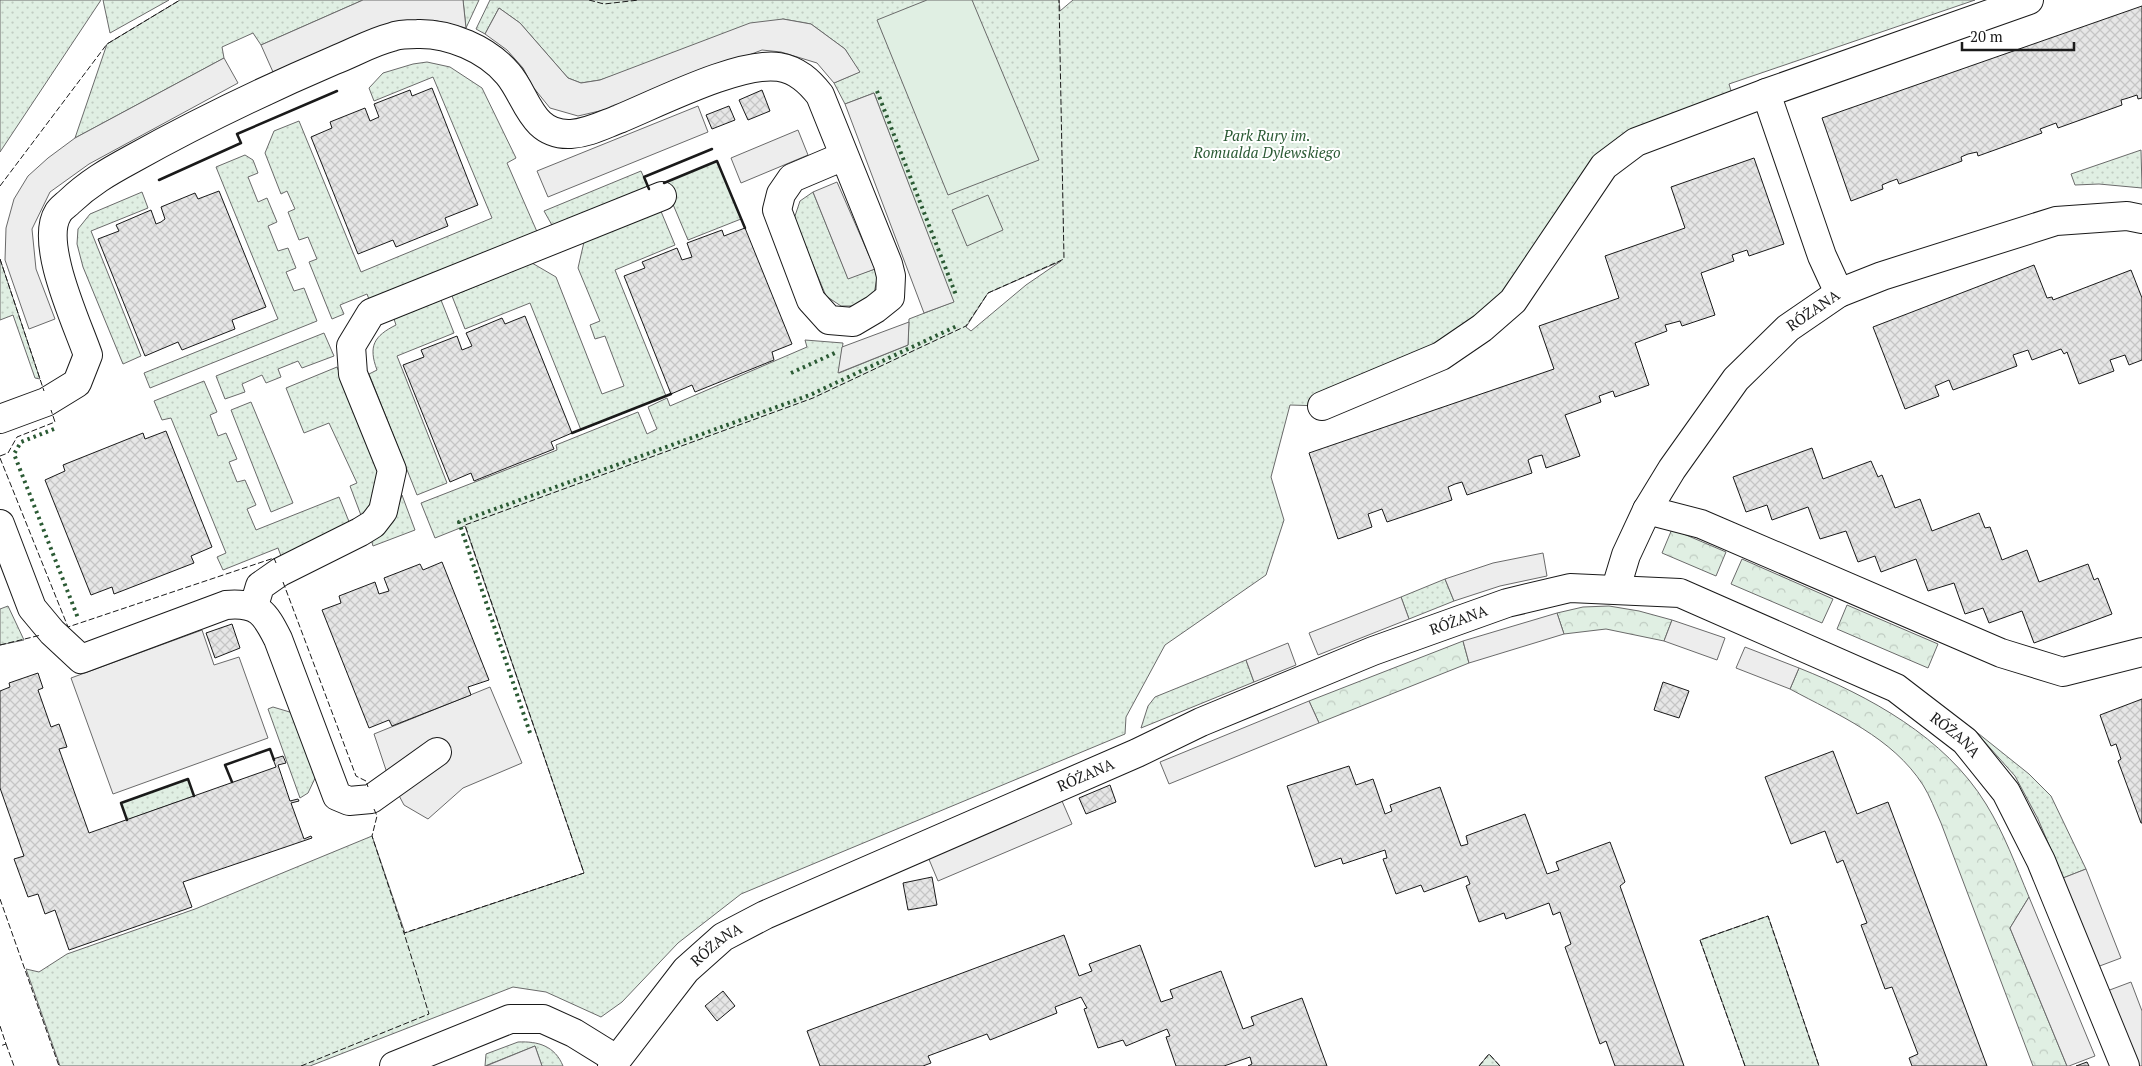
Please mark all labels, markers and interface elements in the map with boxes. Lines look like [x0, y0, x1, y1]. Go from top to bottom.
scale bar [1962, 20, 2074, 52]
text: 20 m [1970, 26, 2003, 46]
park label: Park Rury im. Romualda Dylewskiego [1192, 125, 1341, 162]
street label: RÓŻANA [1782, 284, 1844, 335]
street label: RÓŻANA [1427, 600, 1491, 639]
street label: RÓŻANA [1927, 707, 1986, 762]
street label: RÓŻANA [1054, 753, 1118, 796]
street label: RÓŻANA [686, 917, 746, 970]

